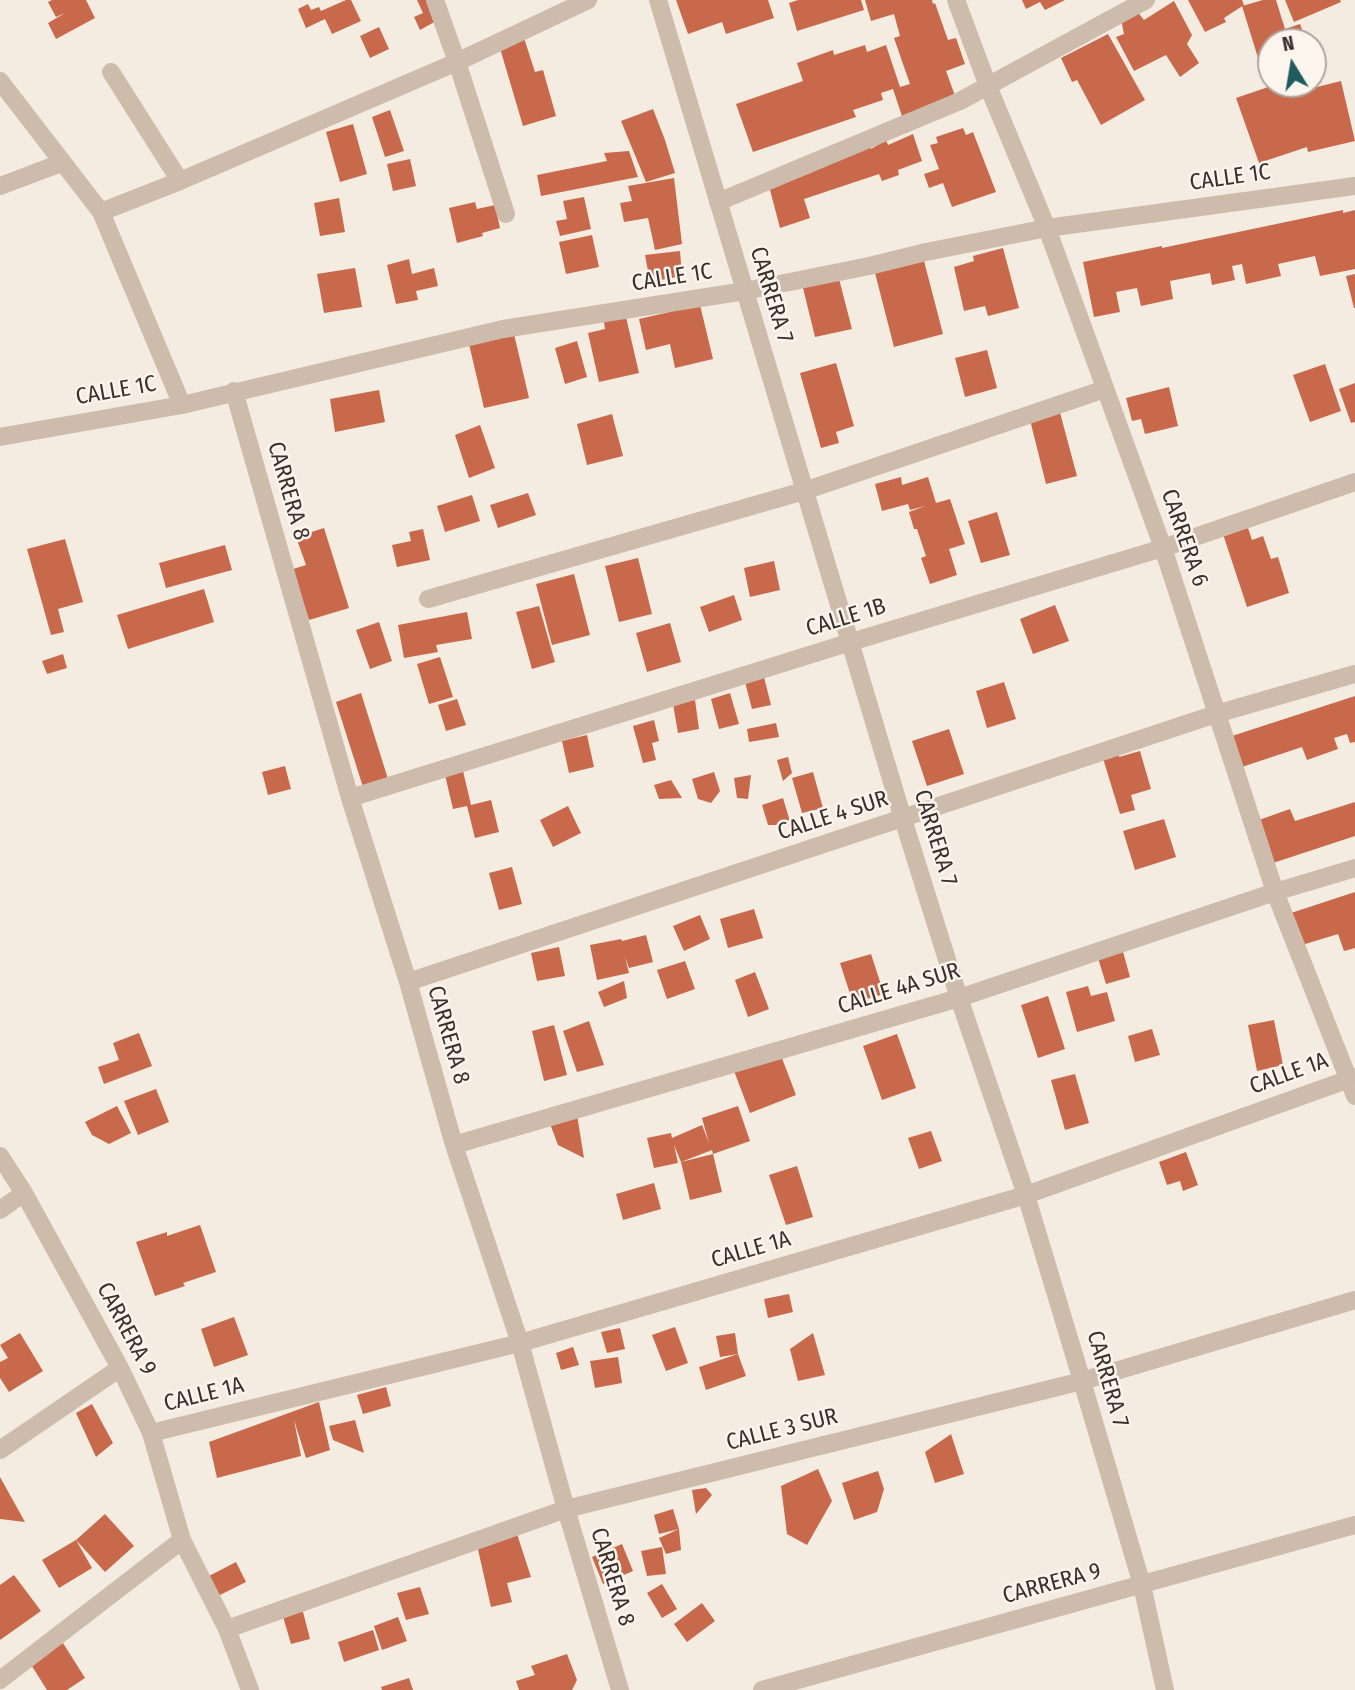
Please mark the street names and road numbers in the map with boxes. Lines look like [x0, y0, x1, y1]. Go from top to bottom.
street label: CALLE 1C [1188, 159, 1272, 197]
street label: CARRERA 7 [743, 244, 799, 346]
street label: CALLE 1C [630, 258, 714, 298]
street label: CALLE 1C [74, 370, 158, 412]
street label: CARRERA 8 [261, 439, 315, 543]
street label: CARRERA 6 [1154, 486, 1214, 590]
street label: CALLE 1B [803, 593, 889, 643]
street label: CALLE 4 SUR [774, 785, 892, 847]
street label: CARRERA 7 [907, 787, 963, 889]
street label: CALLE 4A SUR [835, 957, 963, 1021]
street label: CARRERA 8 [421, 983, 475, 1087]
street label: CALLE 1A [1246, 1047, 1332, 1101]
street label: CALLE 1A [708, 1226, 794, 1274]
street label: CARRERA 9 [90, 1278, 162, 1380]
street label: CARRERA 7 [1080, 1328, 1134, 1430]
street label: CALLE 1A [161, 1372, 247, 1418]
street label: CALLE 3 SUR [724, 1403, 840, 1457]
street label: CARRERA 8 [584, 1525, 640, 1629]
street label: CARRERA 9 [1000, 1558, 1104, 1610]

